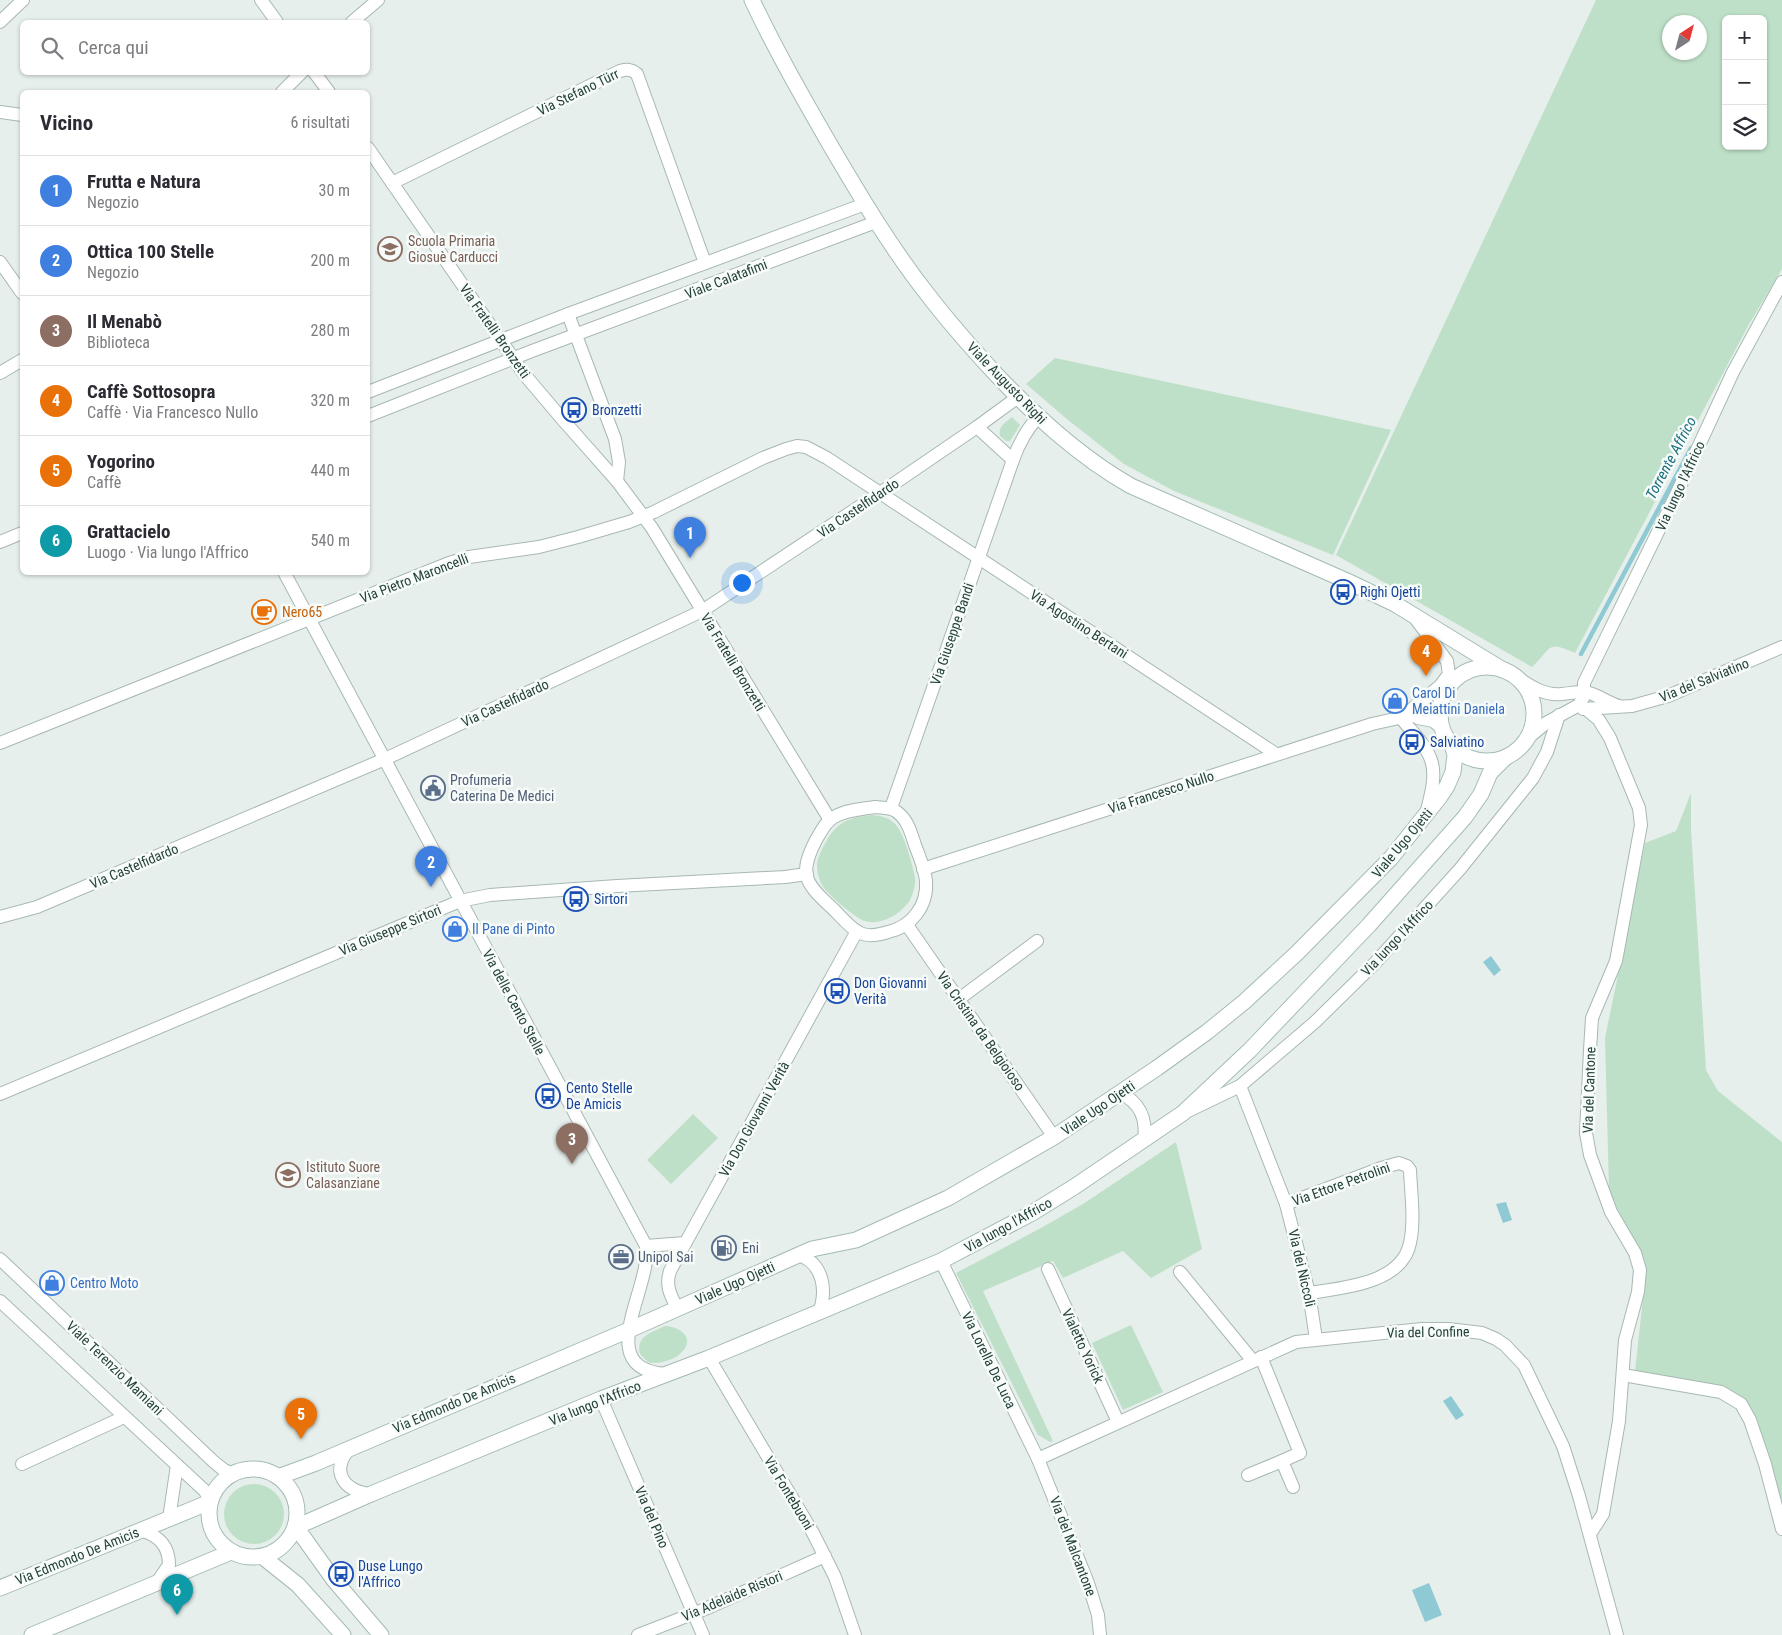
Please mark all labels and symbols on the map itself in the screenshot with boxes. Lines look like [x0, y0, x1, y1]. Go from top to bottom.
north arrow [1662, 15, 1707, 60]
street label: Via Stefano Türr [535, 65, 621, 119]
place label: Scuola Primaria Giosuè Carducci [408, 233, 498, 265]
school or university icon: Scuola Primaria Giosuè Carducci [377, 236, 403, 262]
street label: Viale Calatafimi [683, 256, 769, 302]
street label: Via Fratelli Bronzetti [456, 281, 534, 381]
street label: Viale Augusto Righi [964, 339, 1050, 427]
bus stop icon: Bronzetti [561, 397, 587, 423]
place label: Bronzetti [592, 402, 642, 418]
water label: Torrente Affrico [1642, 414, 1700, 502]
street label: Via lungo l'Affrico [1652, 438, 1708, 534]
street label: Via Castelfidardo [814, 475, 902, 541]
pin: 1 [674, 517, 706, 558]
street label: Via Pietro Maroncelli [357, 550, 471, 606]
your location [729, 570, 755, 596]
bus stop icon: Righi Ojetti [1330, 579, 1356, 605]
street label: Via Giuseppe Bandi [927, 581, 977, 687]
place label: Righi Ojetti [1360, 584, 1420, 600]
street label: Via Agostino Bertani [1027, 586, 1131, 662]
cafe icon: Nero65 [251, 599, 277, 625]
place label: Nero65 [282, 604, 322, 620]
street label: Via Fratelli Bronzetti [697, 610, 769, 714]
pin: 4 [1410, 635, 1442, 676]
street label: Via del Salviatino [1657, 655, 1751, 705]
street label: Via Castelfidardo [459, 676, 551, 730]
place label: Carol Di Meiattini Daniela [1412, 685, 1505, 717]
shop icon: Carol Di Meiattini Daniela [1382, 688, 1408, 714]
bus stop icon: Salviatino [1399, 729, 1425, 755]
place label: Salviatino [1430, 734, 1484, 750]
street label: Via Francesco Nullo [1106, 767, 1216, 817]
place label: Profumeria Caterina De Medici [450, 772, 554, 804]
public building icon: Profumeria Caterina De Medici [420, 775, 446, 801]
street label: Viale Ugo Ojetti [1368, 805, 1436, 881]
street label: Via Castelfidardo [87, 840, 181, 892]
pin: 2 [415, 846, 447, 887]
bus stop icon: Sirtori [563, 886, 589, 912]
place label: Sirtori [594, 891, 628, 907]
street label: Via lungo l'Affrico [1358, 897, 1436, 979]
street label: Via Giuseppe Sirtori [337, 901, 443, 959]
shop icon: Il Pane di Pinto [442, 916, 468, 942]
place label: Il Pane di Pinto [472, 921, 555, 937]
street label: Via delle Cento Stelle [479, 947, 549, 1058]
street label: Via Cristina da Belgioioso [934, 968, 1028, 1094]
place label: Don Giovanni Verità [854, 975, 927, 1007]
bus stop icon: Don Giovanni Verità [824, 978, 850, 1004]
street label: Via del Cantone [1579, 1046, 1599, 1134]
street label: Via Don Giovanni Verità [716, 1059, 792, 1179]
street label: Viale Ugo Ojetti [1058, 1077, 1138, 1139]
place label: Cento Stelle De Amicis [566, 1080, 633, 1112]
bus stop icon: Cento Stelle De Amicis [535, 1083, 561, 1109]
pin: 3 [556, 1123, 588, 1164]
place label: Istituto Suore Calasanziane [306, 1159, 381, 1191]
street label: Via Ettore Petrolini [1290, 1159, 1392, 1209]
school or university icon: Istituto Suore Calasanziane [275, 1162, 301, 1188]
street label: Via lungo l'Affrico [961, 1194, 1055, 1256]
street label: Via dei Niccoli [1285, 1228, 1319, 1308]
fuel station icon: Eni [711, 1235, 737, 1261]
place label: Eni [742, 1240, 759, 1256]
office icon: Unipol Sai [608, 1244, 634, 1270]
place label: Unipol Sai [638, 1249, 693, 1265]
street label: Viale Ugo Ojetti [693, 1258, 777, 1308]
shop icon: Centro Moto [39, 1270, 65, 1296]
place label: Centro Moto [70, 1275, 138, 1291]
street label: Vialetto Yorick [1059, 1306, 1107, 1386]
street label: Via Lorella De Luca [959, 1309, 1019, 1411]
street label: Viale Terenzio Mamiani [63, 1318, 167, 1418]
street label: Via del Confine [1386, 1323, 1470, 1341]
street label: Via Edmondo De Amicis [390, 1370, 518, 1436]
street label: Via lungo l'Affrico [547, 1377, 643, 1429]
pin: 5 [285, 1398, 317, 1439]
street label: Via Fontebuoni [761, 1453, 817, 1533]
street label: Via del Pino [632, 1484, 672, 1550]
street label: Via del Malcantone [1047, 1494, 1100, 1599]
street label: Via Edmondo De Amicis [13, 1524, 141, 1588]
place label: Duse Lungo l'Affrico [358, 1558, 423, 1590]
bus stop icon: Duse Lungo l'Affrico [328, 1561, 354, 1587]
street label: Via Adelaide Ristori [679, 1568, 785, 1624]
pin: 6 [161, 1574, 193, 1615]

